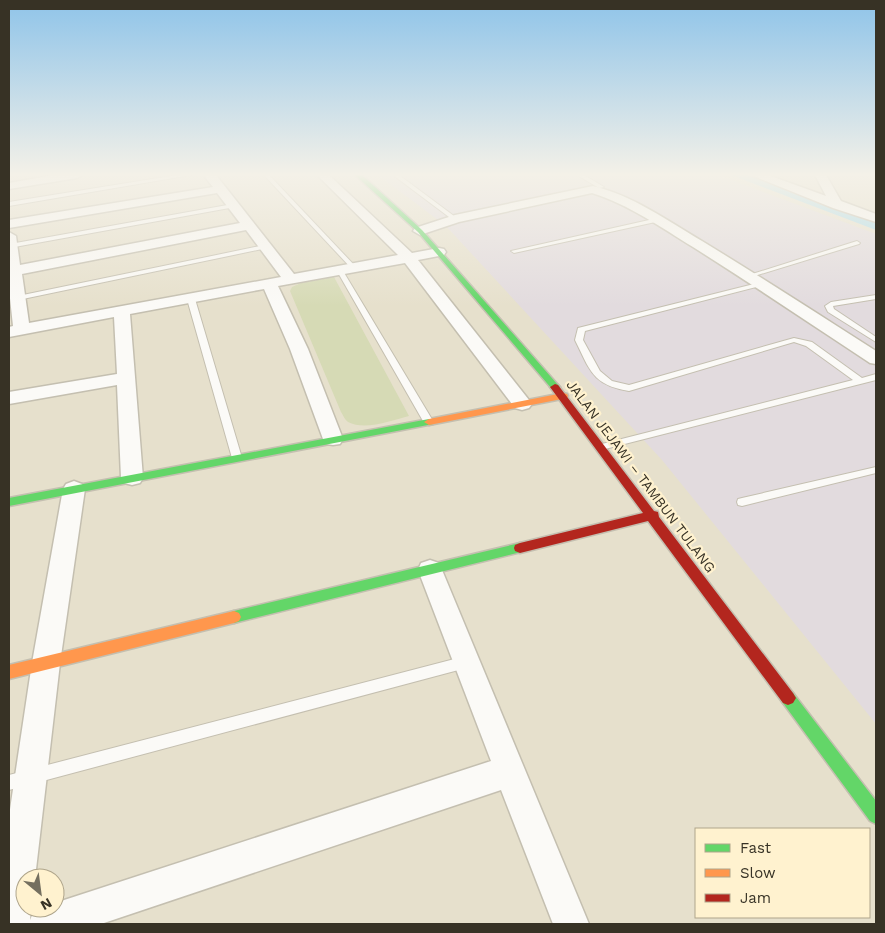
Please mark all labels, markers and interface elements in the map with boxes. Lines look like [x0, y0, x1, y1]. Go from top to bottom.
street label: JALAN JEJAWI – TAMBUN TULANG [563, 377, 719, 575]
legend [695, 828, 870, 918]
text: Fast [740, 839, 772, 857]
text: Slow [740, 864, 776, 882]
north arrow [15, 868, 65, 918]
text: Jam [740, 889, 771, 907]
text: N [38, 895, 55, 914]

